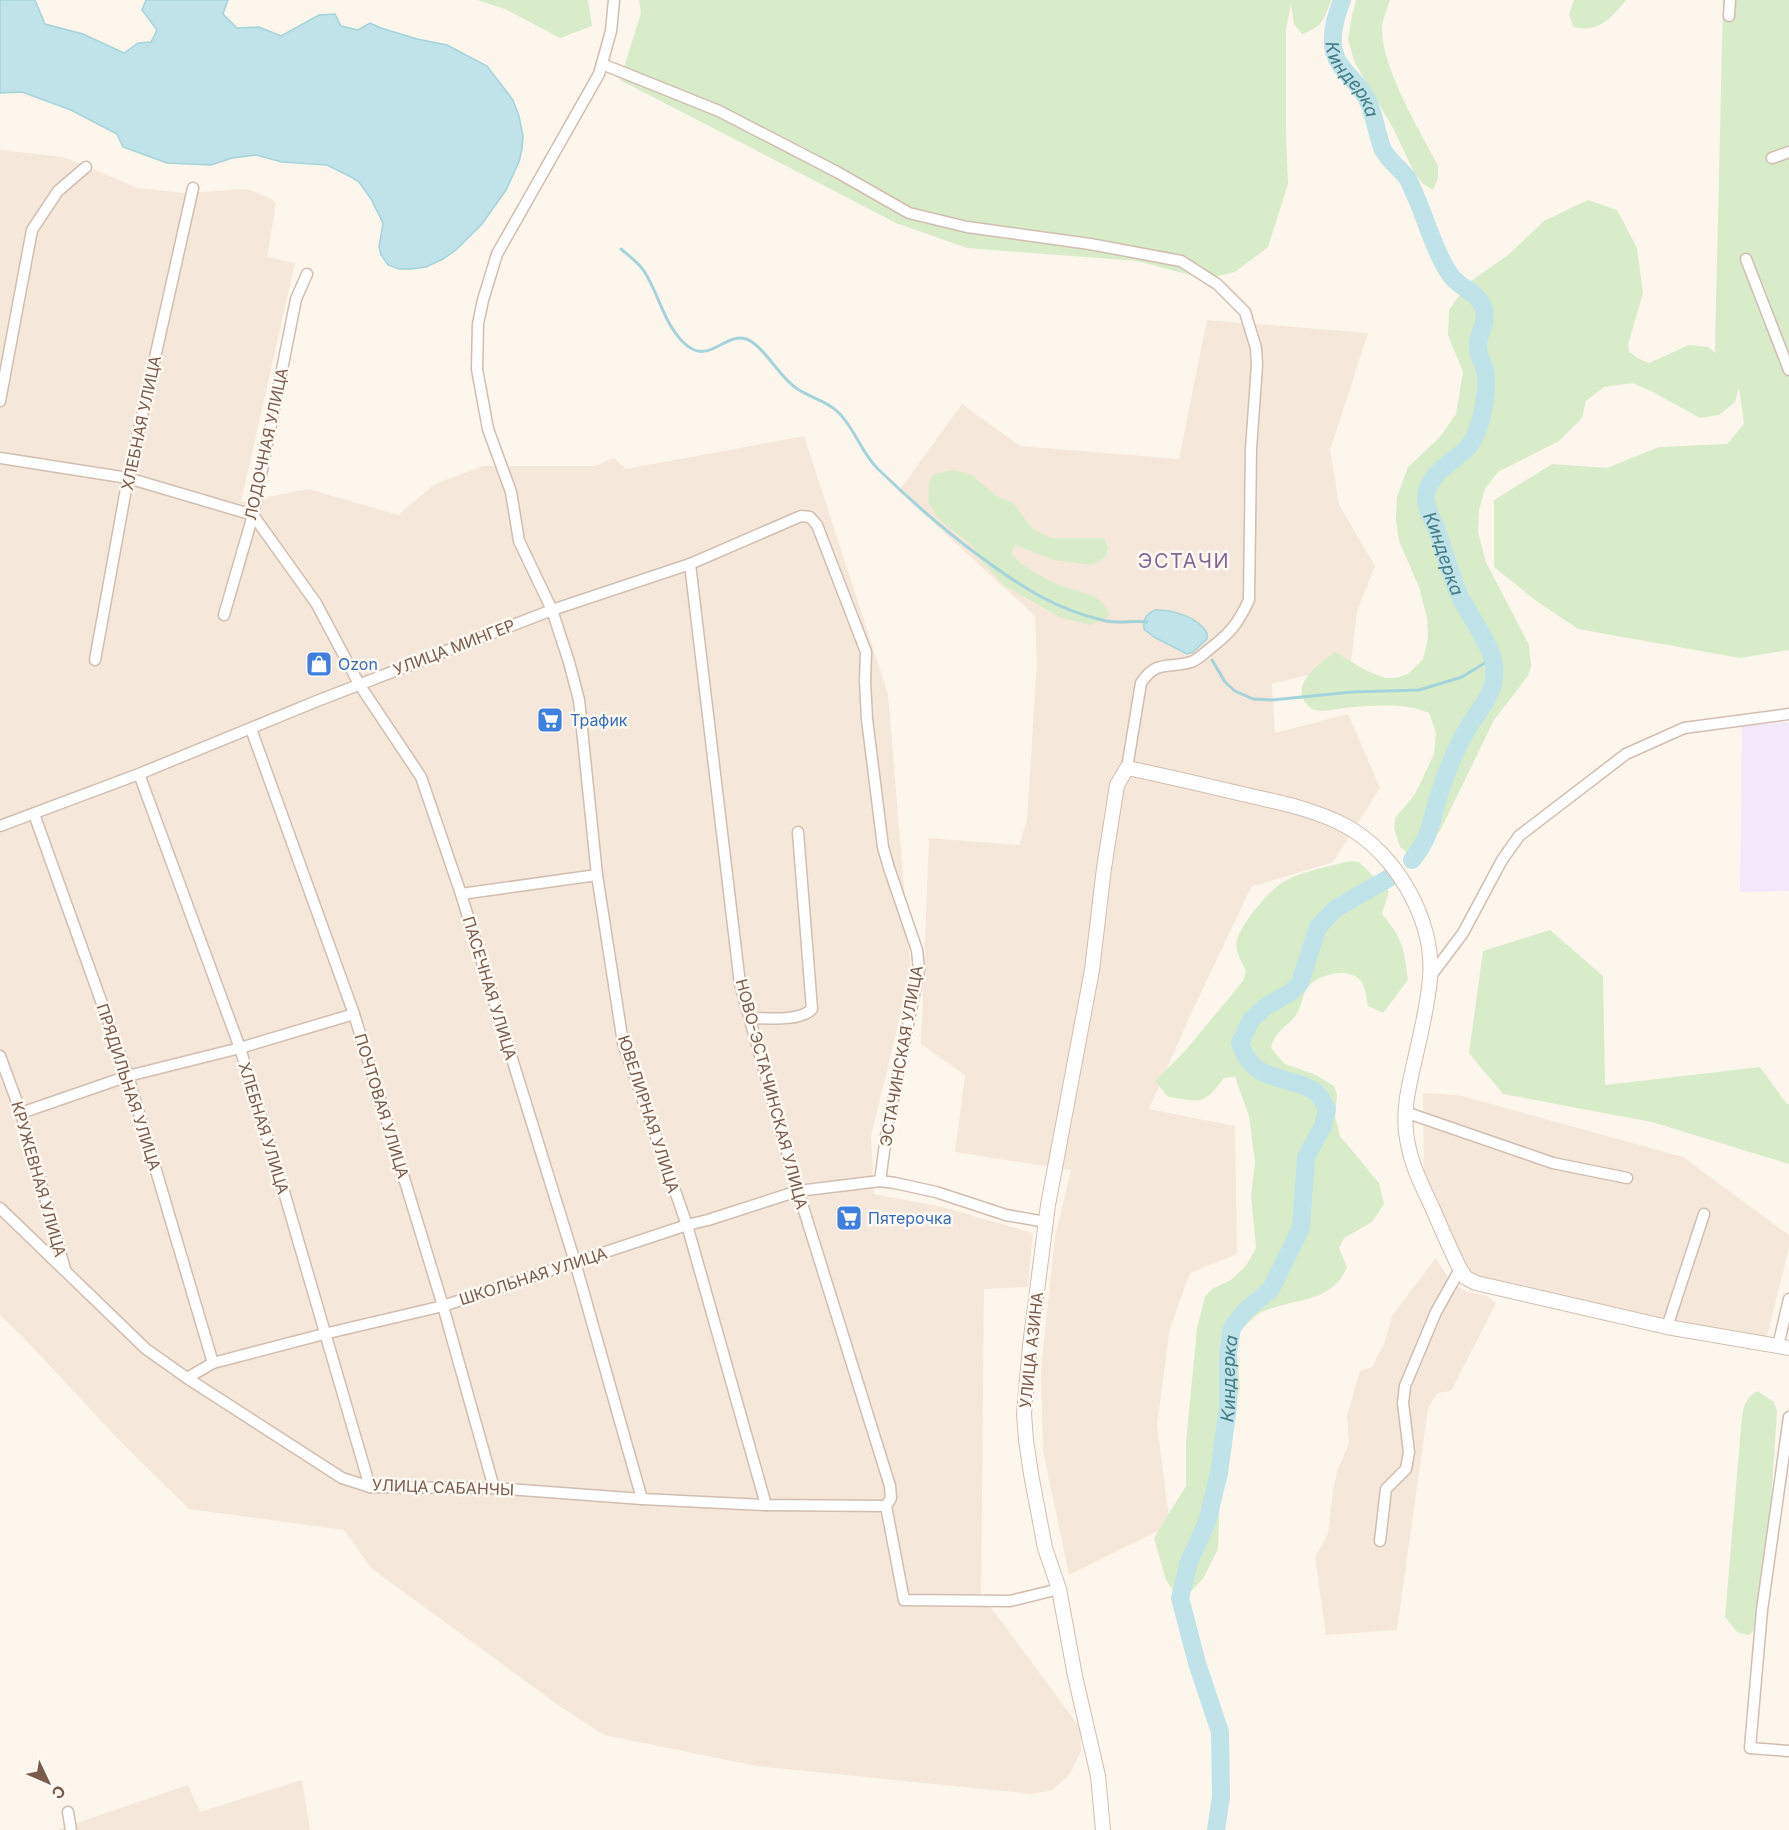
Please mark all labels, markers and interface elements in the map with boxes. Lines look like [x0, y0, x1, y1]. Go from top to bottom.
water label: Киндерка [1322, 40, 1383, 119]
street label: ХЛЕБНАЯ УЛИЦА [117, 354, 165, 492]
street label: ЛОДОЧНАЯ УЛИЦА [240, 366, 292, 522]
water label: Киндерка [1420, 508, 1469, 598]
district label: ЭСТАЧИ [1138, 549, 1230, 573]
street label: УЛИЦА МИНГЕР [390, 615, 518, 679]
shop icon: Ozon [304, 649, 334, 679]
place label: Ozon [338, 654, 378, 674]
supermarket icon: Трафик [535, 705, 565, 735]
place label: Трафик [570, 710, 628, 730]
street label: ПАСЕЧНАЯ УЛИЦА [459, 914, 521, 1062]
street label: ЭСТАЧИНСКАЯ УЛИЦА [875, 964, 927, 1148]
street label: НОВО-ЭСТАЧИНСКАЯ УЛИЦА [732, 977, 812, 1211]
street label: ПРЯДИЛЬНАЯ УЛИЦА [93, 1001, 165, 1173]
street label: ПОЧТОВАЯ УЛИЦА [350, 1031, 414, 1181]
street label: ЮВЕЛИРНАЯ УЛИЦА [614, 1032, 684, 1196]
street label: ХЛЕБНАЯ УЛИЦА [234, 1059, 294, 1197]
street label: КРУЖЕВНАЯ УЛИЦА [7, 1099, 71, 1259]
supermarket icon: Пятерочка [834, 1203, 864, 1233]
place label: Пятерочка [868, 1208, 952, 1228]
street label: ШКОЛЬНАЯ УЛИЦА [456, 1243, 610, 1309]
street label: УЛИЦА АЗИНА [1015, 1291, 1047, 1409]
water label: Киндерка [1216, 1333, 1241, 1423]
street label: УЛИЦА САБАНЧЫ [372, 1475, 514, 1499]
north arrow [18, 1752, 78, 1812]
text: С [47, 1781, 70, 1804]

